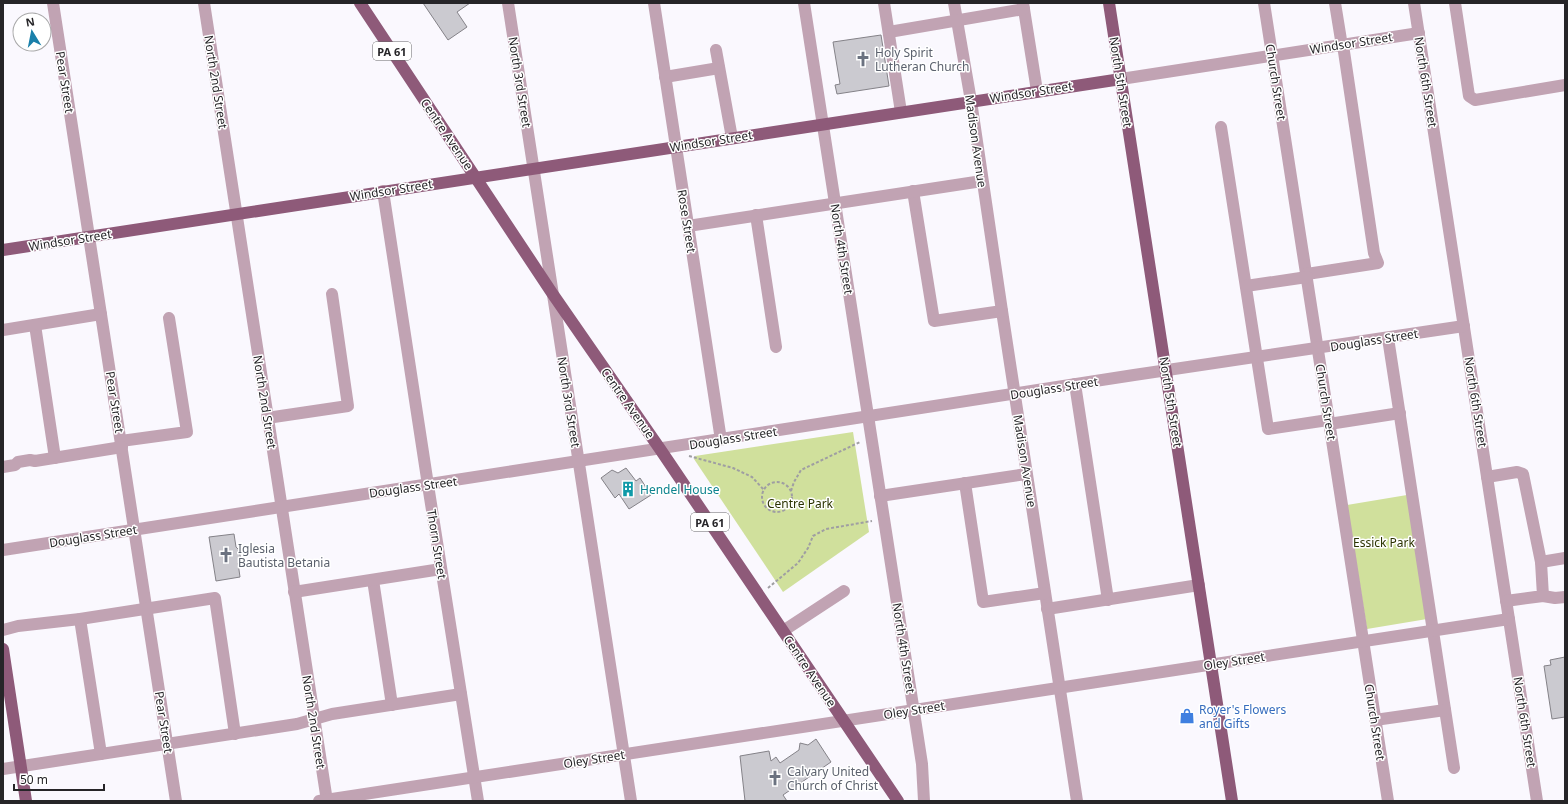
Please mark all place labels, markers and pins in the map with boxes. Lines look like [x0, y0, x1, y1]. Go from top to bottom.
place label: Holy Spirit Lutheran Church [875, 44, 970, 75]
church icon: Holy Spirit Lutheran Church [854, 50, 872, 68]
building icon: Hendel House [619, 480, 637, 498]
place label: Hendel House [640, 481, 720, 498]
place label: Iglesia Bautista Betania [238, 540, 330, 571]
church icon: Iglesia Bautista Betania [217, 546, 235, 564]
place label: Royer's Flowers and Gifts [1199, 701, 1287, 732]
shop icon: Royer's Flowers and Gifts [1178, 707, 1196, 725]
place label: Calvary United Church of Christ [787, 763, 879, 794]
church icon: Calvary United Church of Christ [766, 769, 784, 787]

